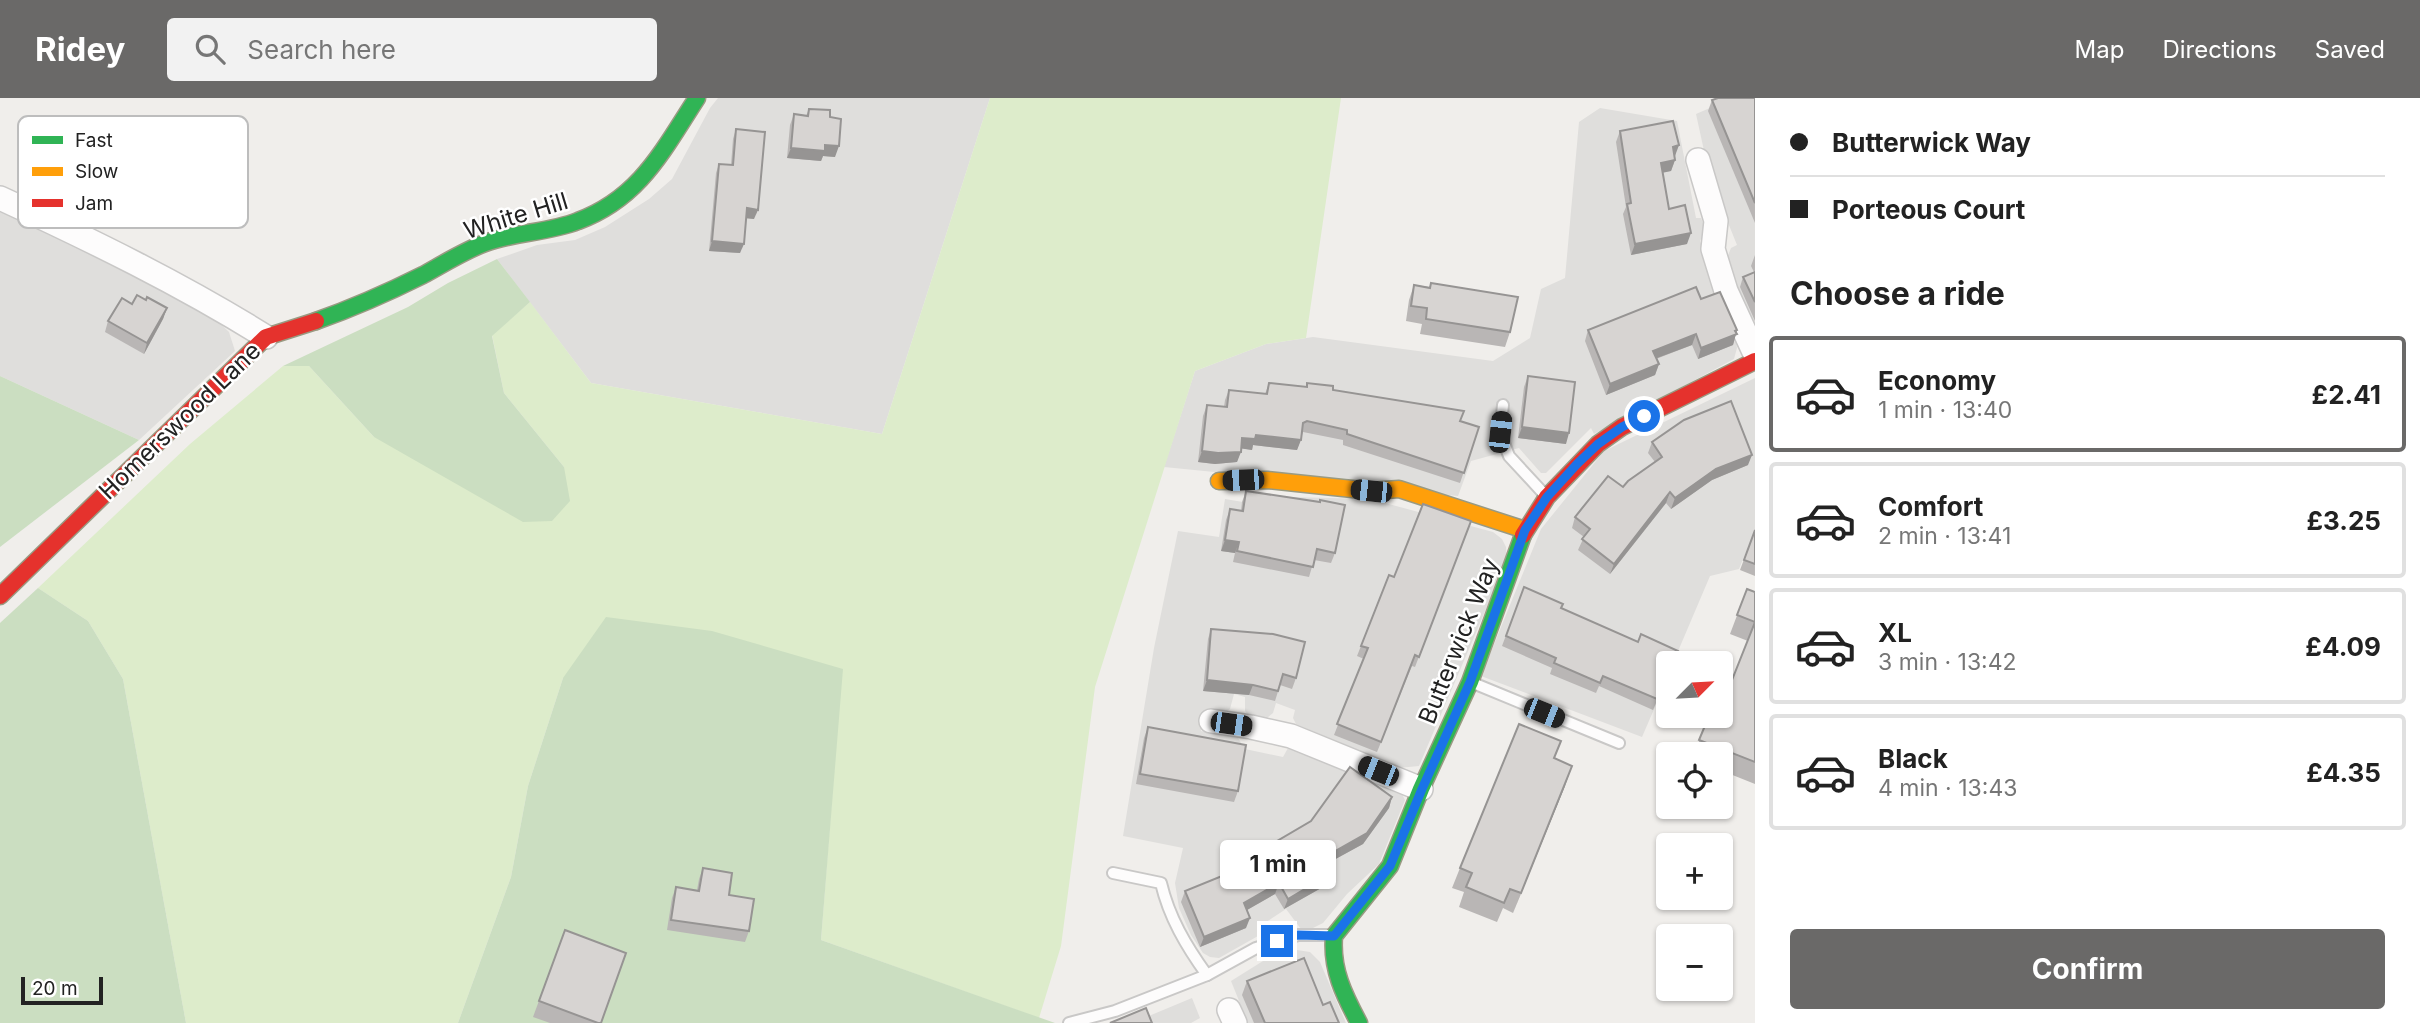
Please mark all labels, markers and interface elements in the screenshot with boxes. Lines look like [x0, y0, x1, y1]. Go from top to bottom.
search box [167, 18, 657, 81]
text: Ridey [35, 29, 125, 69]
icon: search [191, 30, 229, 68]
text: Search here [247, 34, 396, 65]
text: Map [2075, 35, 2124, 64]
text: Directions [2162, 35, 2277, 64]
text: Saved [2315, 35, 2385, 64]
legend [18, 116, 248, 228]
text: Butterwick Way [1832, 127, 2031, 158]
text: Fast [75, 129, 113, 152]
text: Slow [75, 160, 118, 183]
street label: White Hill [460, 186, 571, 245]
text: Jam [75, 192, 113, 215]
text: Porteous Court [1832, 194, 2025, 225]
text: Choose a ride [1790, 274, 2005, 313]
street label: Homerswood Lane [93, 336, 267, 505]
icon: car [1794, 363, 1857, 426]
text: Economy [1878, 365, 1996, 396]
text: £2.41 [2312, 379, 2381, 410]
text: 1 min · 13:40 [1878, 396, 2012, 424]
route start [1628, 400, 1660, 432]
car [1488, 410, 1513, 454]
car [1222, 469, 1265, 491]
car [1350, 478, 1393, 504]
icon: car [1794, 489, 1857, 552]
text: Comfort [1878, 491, 1983, 522]
text: £3.25 [2306, 505, 2381, 536]
text: 2 min · 13:41 [1878, 522, 2011, 550]
street label: Butterwick Way [1412, 554, 1505, 728]
icon: car [1794, 615, 1857, 678]
text: XL [1878, 617, 1912, 648]
text: £4.09 [2305, 631, 2381, 662]
text: 3 min · 13:42 [1878, 648, 2017, 676]
north arrow [1656, 651, 1732, 728]
map controls [1656, 651, 1733, 1001]
car [1521, 695, 1568, 731]
car [1209, 711, 1254, 737]
icon: car [1794, 741, 1857, 804]
button: locate [1656, 742, 1733, 819]
text: Black [1878, 743, 1948, 774]
car [1355, 753, 1402, 789]
text: £4.35 [2306, 757, 2381, 788]
text: 4 min · 13:43 [1878, 774, 2017, 802]
button: + [1656, 833, 1733, 910]
callout: 1 min [1219, 840, 1335, 888]
text: 1 min [1250, 850, 1306, 878]
button: − [1656, 924, 1733, 1001]
route end [1261, 925, 1293, 957]
button: Confirm [1790, 929, 2385, 1009]
scale bar [21, 974, 103, 1006]
text: 20 m [32, 977, 78, 1000]

